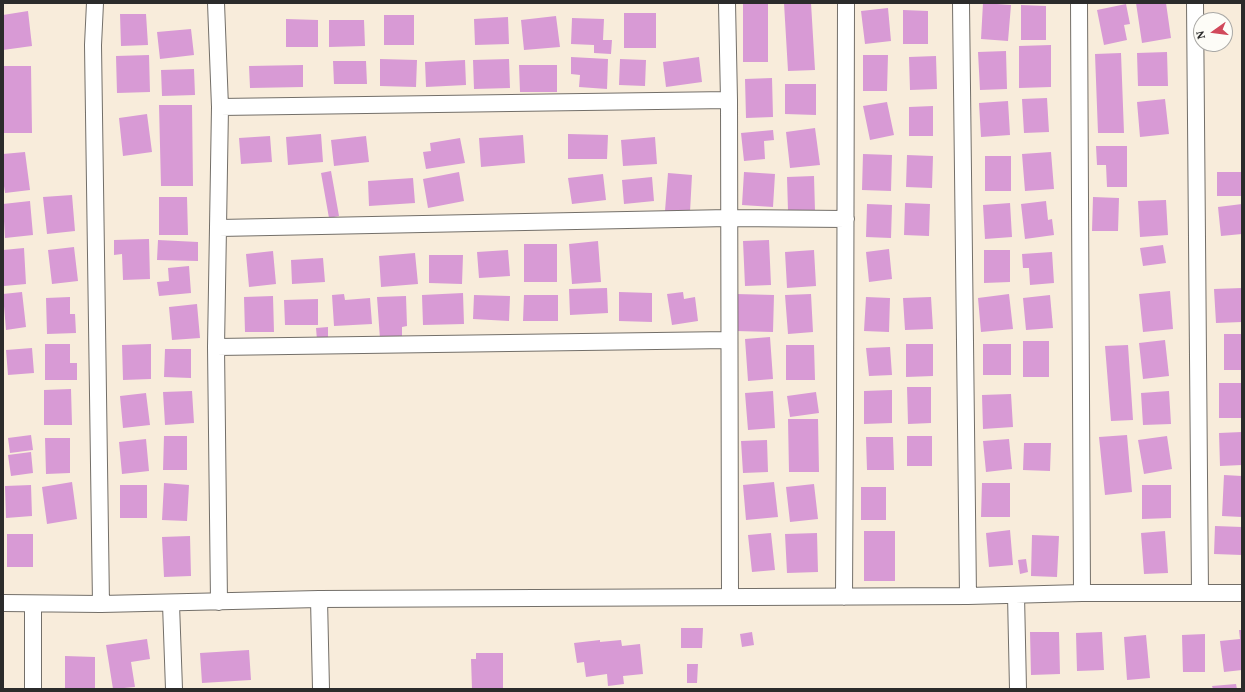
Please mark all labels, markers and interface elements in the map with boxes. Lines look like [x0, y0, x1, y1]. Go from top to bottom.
north arrow [1193, 12, 1233, 52]
text: N [1194, 29, 1210, 40]

